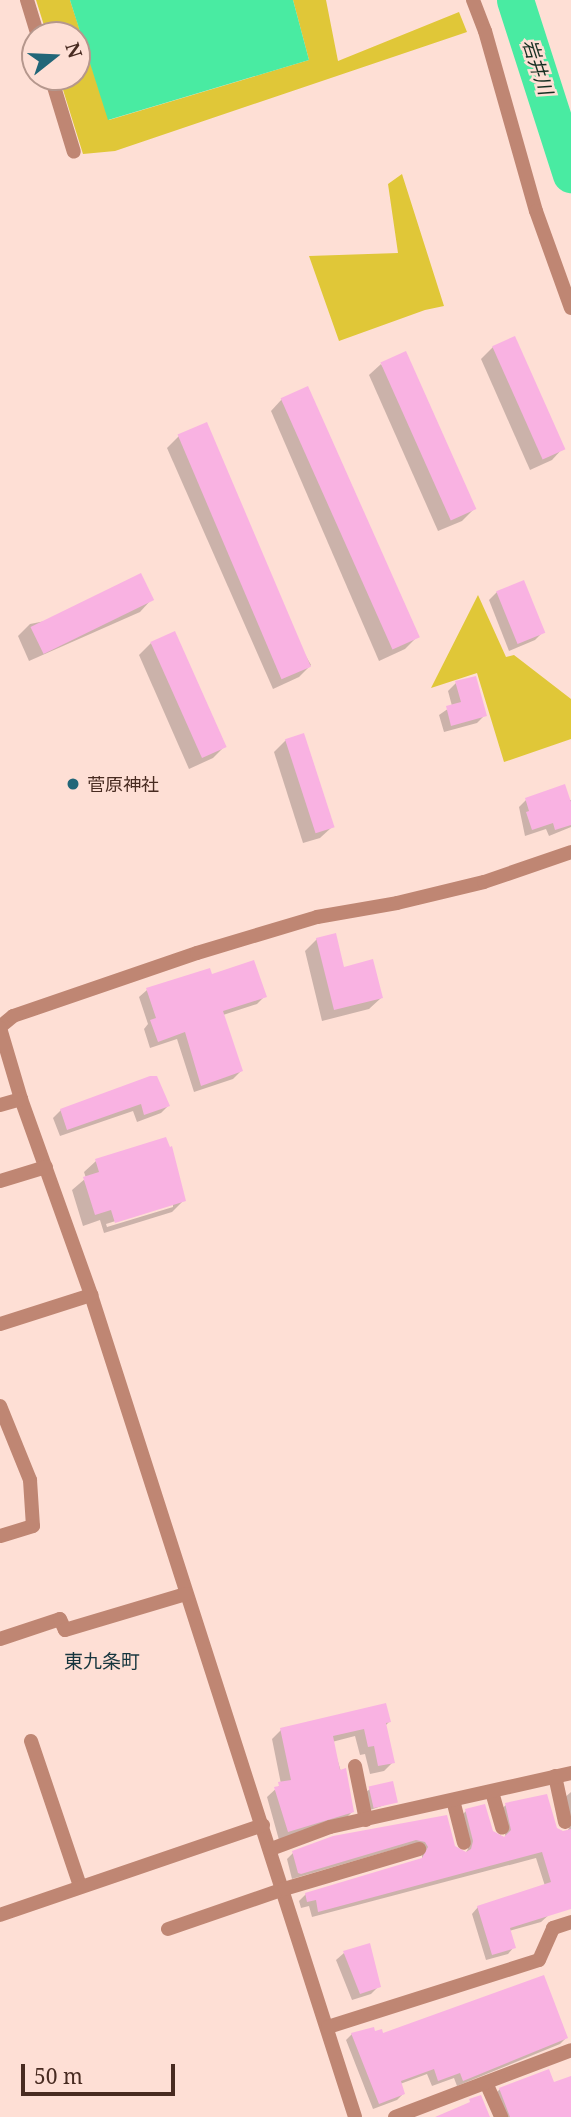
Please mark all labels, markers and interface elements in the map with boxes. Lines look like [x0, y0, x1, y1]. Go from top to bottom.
north arrow [21, 21, 91, 91]
water label: 岩井川 [517, 36, 557, 98]
text: N [59, 39, 89, 61]
place label: 菅原神社 [87, 773, 159, 795]
marker: 菅原神社 [65, 776, 81, 792]
district label: 東九条町 [64, 1651, 140, 1673]
scale bar [24, 2050, 178, 2094]
text: 50 m [34, 2062, 83, 2090]

